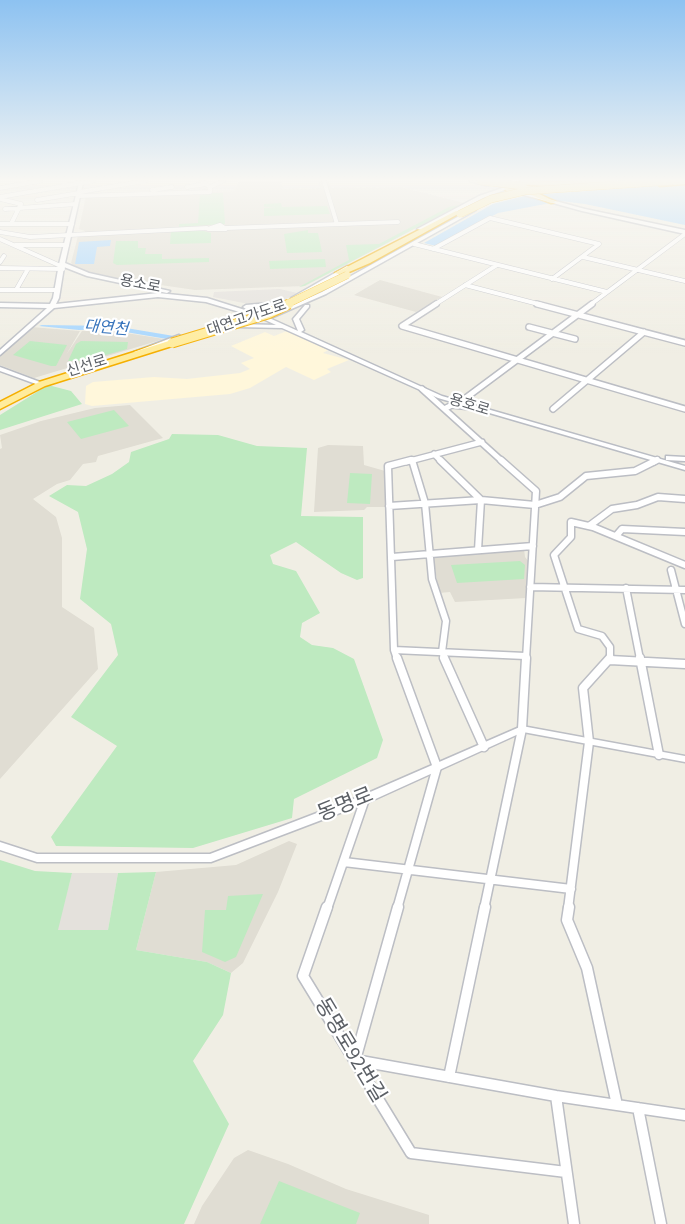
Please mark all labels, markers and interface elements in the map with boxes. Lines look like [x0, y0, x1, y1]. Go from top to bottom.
street label: 용소로 [118, 272, 162, 298]
street label: 대연고가도로 [205, 297, 289, 341]
water label: 대연천 [83, 318, 129, 340]
street label: 신선로 [65, 352, 109, 382]
street label: 용호로 [447, 391, 491, 421]
street label: 동명로 [314, 783, 378, 829]
street label: 동명로92번길 [308, 994, 390, 1108]

